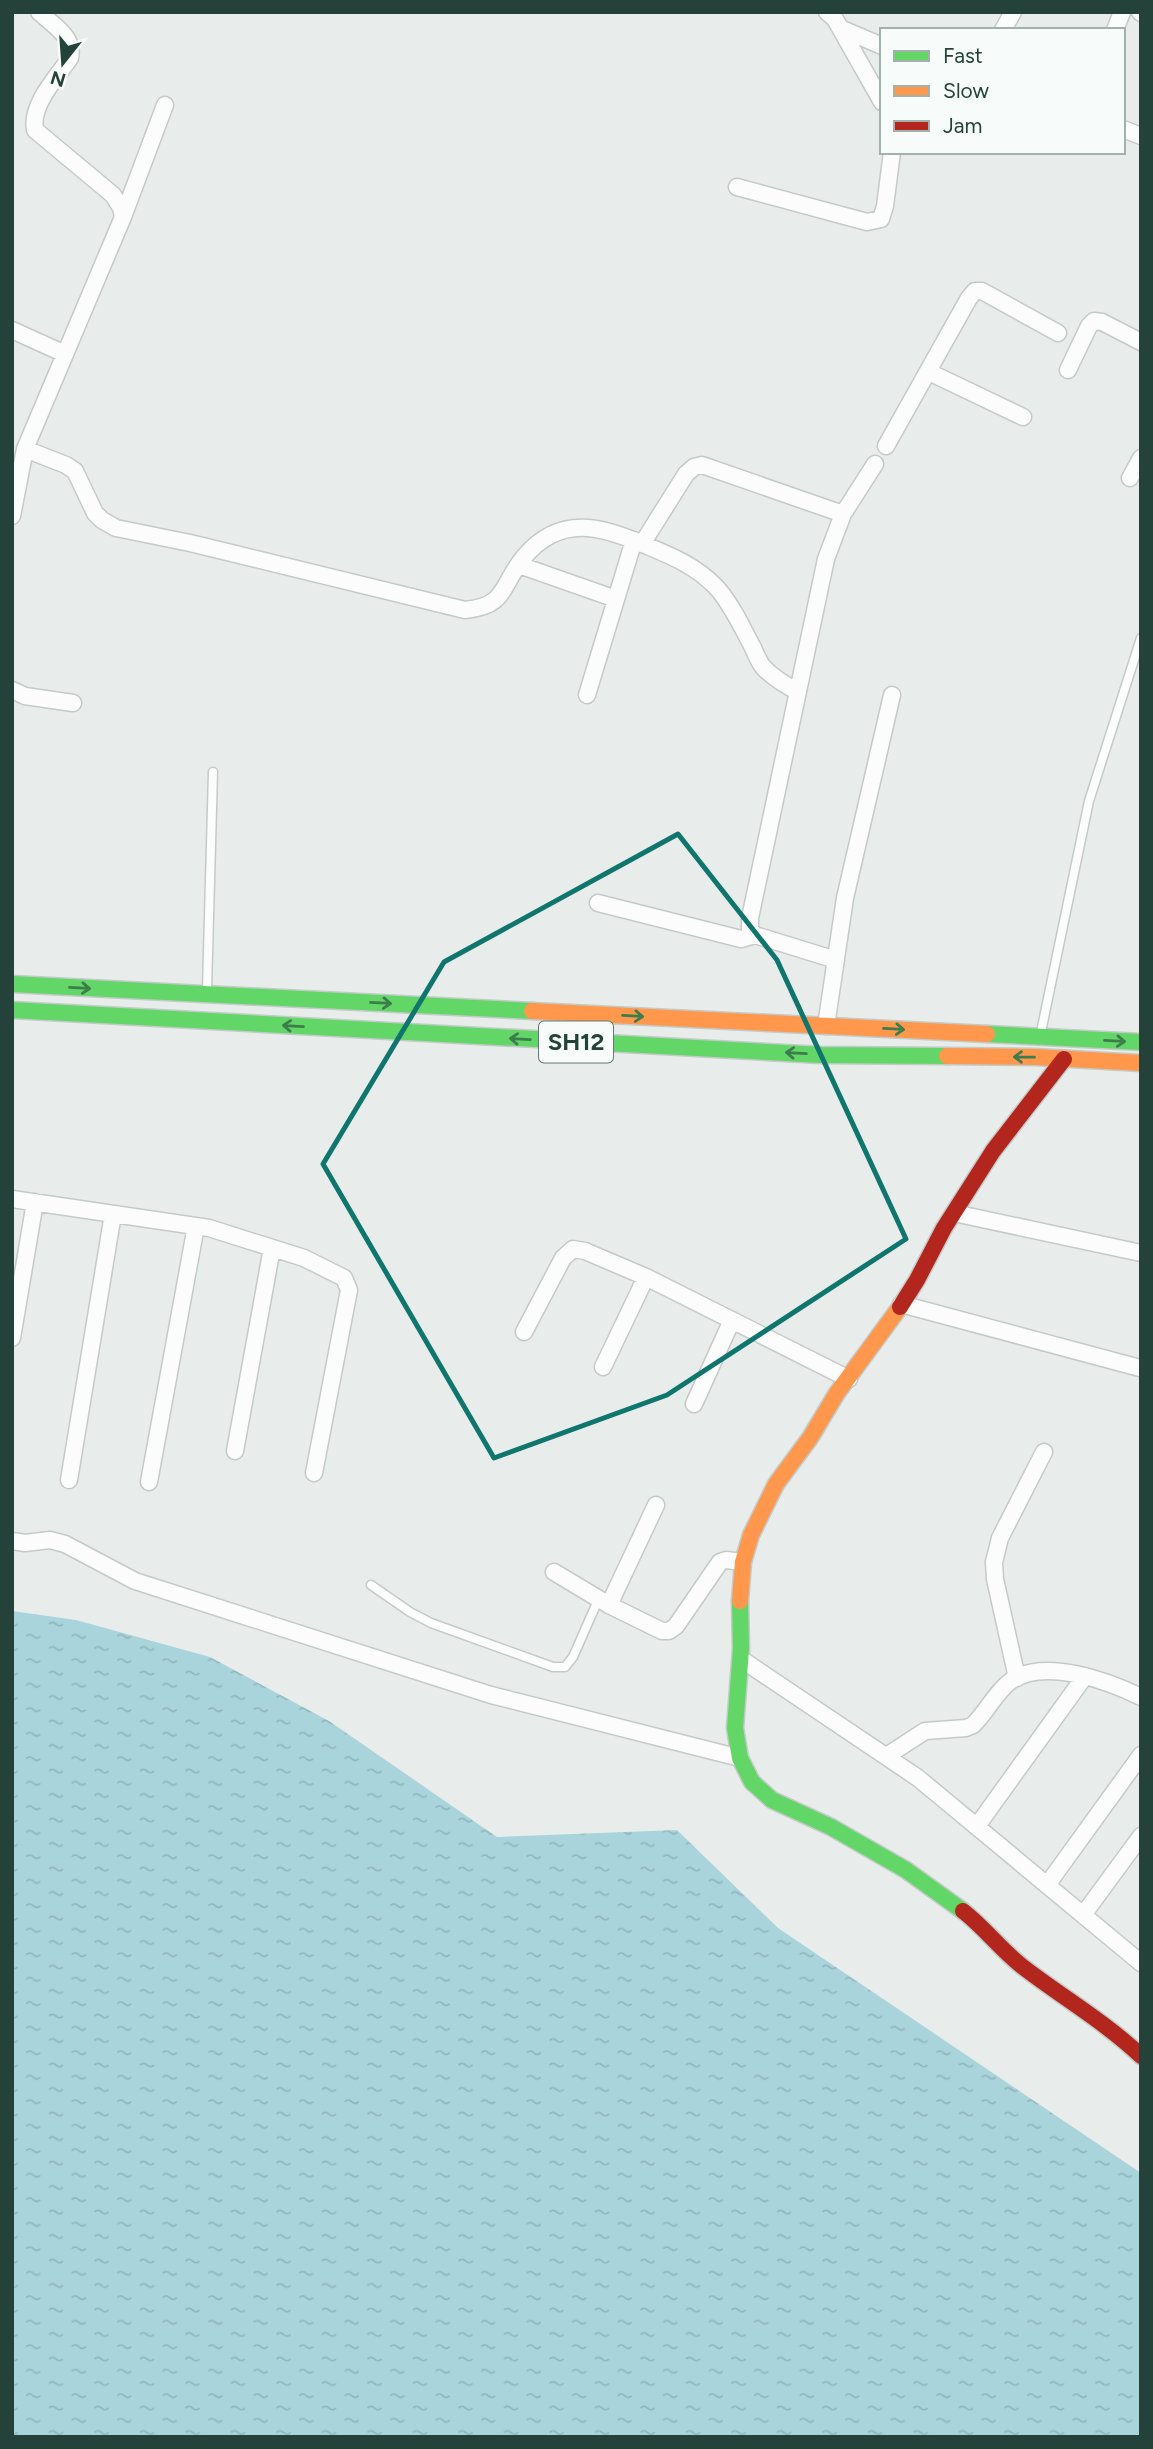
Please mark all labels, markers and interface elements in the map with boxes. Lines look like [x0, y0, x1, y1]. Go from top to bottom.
north arrow [28, 28, 98, 98]
legend [880, 28, 1125, 154]
text: Fast [943, 43, 983, 68]
text: N [48, 66, 69, 92]
text: Slow [943, 78, 989, 103]
text: Jam [943, 113, 982, 138]
one-way arrow [69, 981, 92, 994]
one-way arrow [369, 997, 392, 1010]
one-way arrow [621, 1010, 644, 1023]
one-way arrow [282, 1019, 305, 1032]
road number: SH12 [539, 1022, 613, 1062]
one-way arrow [882, 1023, 905, 1036]
one-way arrow [509, 1033, 532, 1046]
one-way arrow [1103, 1034, 1126, 1047]
one-way arrow [785, 1047, 808, 1060]
one-way arrow [1012, 1050, 1035, 1064]

